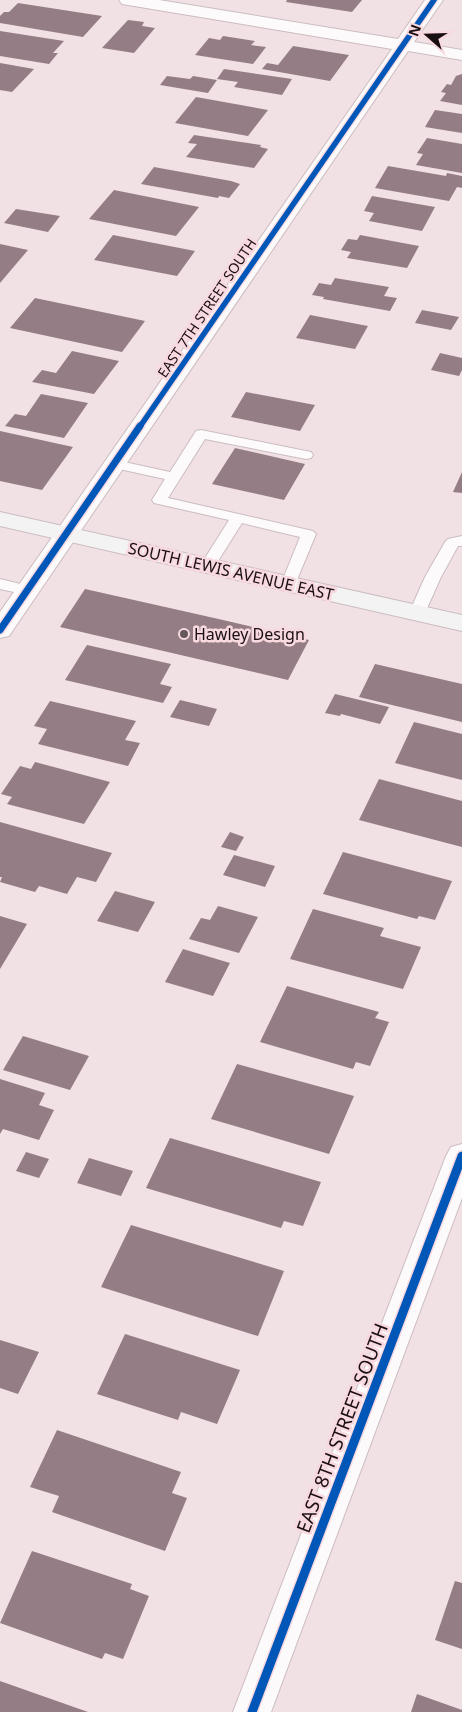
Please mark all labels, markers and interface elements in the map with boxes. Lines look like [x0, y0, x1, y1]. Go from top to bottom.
north arrow [402, 10, 452, 60]
text: N [403, 22, 425, 39]
street label: EAST 7TH STREET SOUTH [153, 234, 260, 381]
street label: SOUTH LEWIS AVENUE EAST [126, 537, 336, 605]
place label: Hawley Design [194, 623, 305, 645]
marker: Hawley Design [178, 628, 190, 640]
street label: EAST 8TH STREET SOUTH [290, 1320, 394, 1536]

